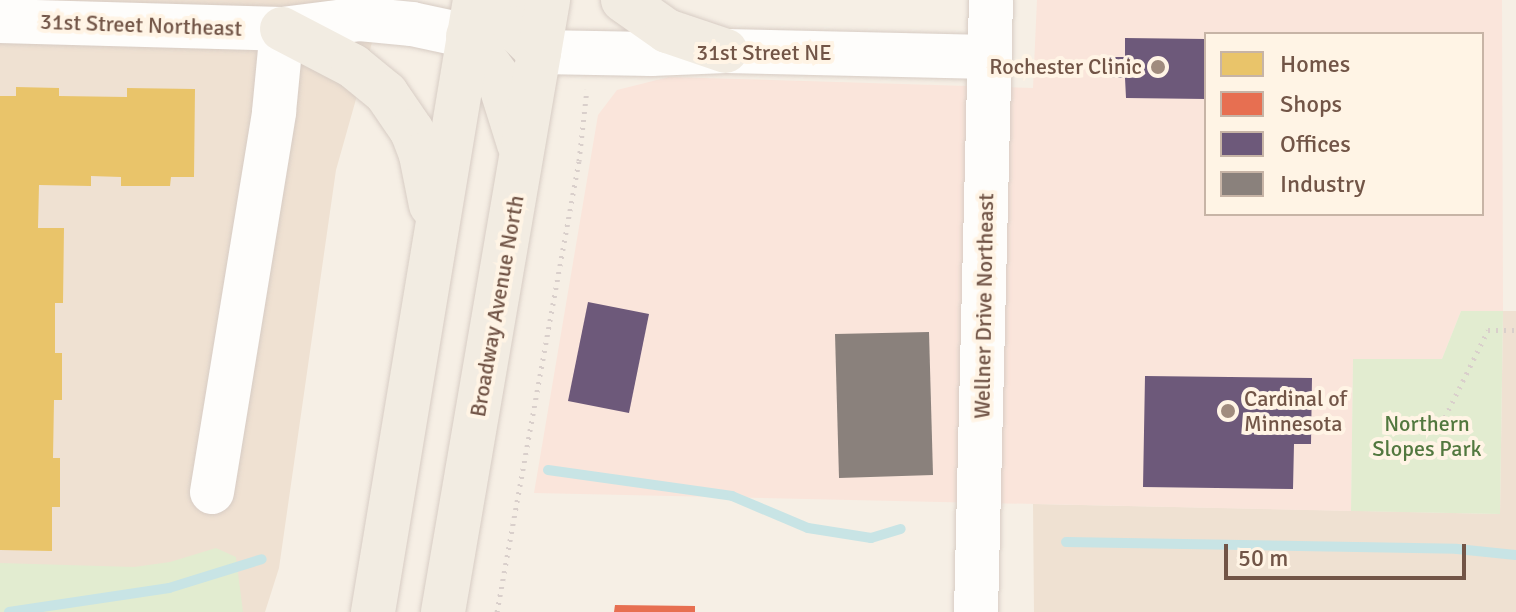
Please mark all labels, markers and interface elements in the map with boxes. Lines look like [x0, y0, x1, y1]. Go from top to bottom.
street label: 31st Street Northeast [40, 8, 242, 42]
legend [1204, 32, 1484, 216]
street label: 31st Street NE [696, 40, 832, 66]
text: Homes [1280, 49, 1350, 79]
place label: Rochester Clinic [989, 54, 1142, 80]
marker: Rochester Clinic [1149, 58, 1167, 76]
text: Shops [1280, 89, 1342, 119]
text: Offices [1280, 129, 1351, 159]
text: Industry [1280, 169, 1366, 199]
street label: Broadway Avenue North [464, 193, 530, 419]
street label: Wellner Drive Northeast [969, 193, 999, 419]
place label: Cardinal of Minnesota [1244, 385, 1347, 436]
marker: Cardinal of Minnesota [1219, 402, 1237, 420]
park label: Northern Slopes Park [1372, 410, 1482, 462]
scale bar [1228, 528, 1470, 578]
text: 50 m [1238, 543, 1288, 573]

